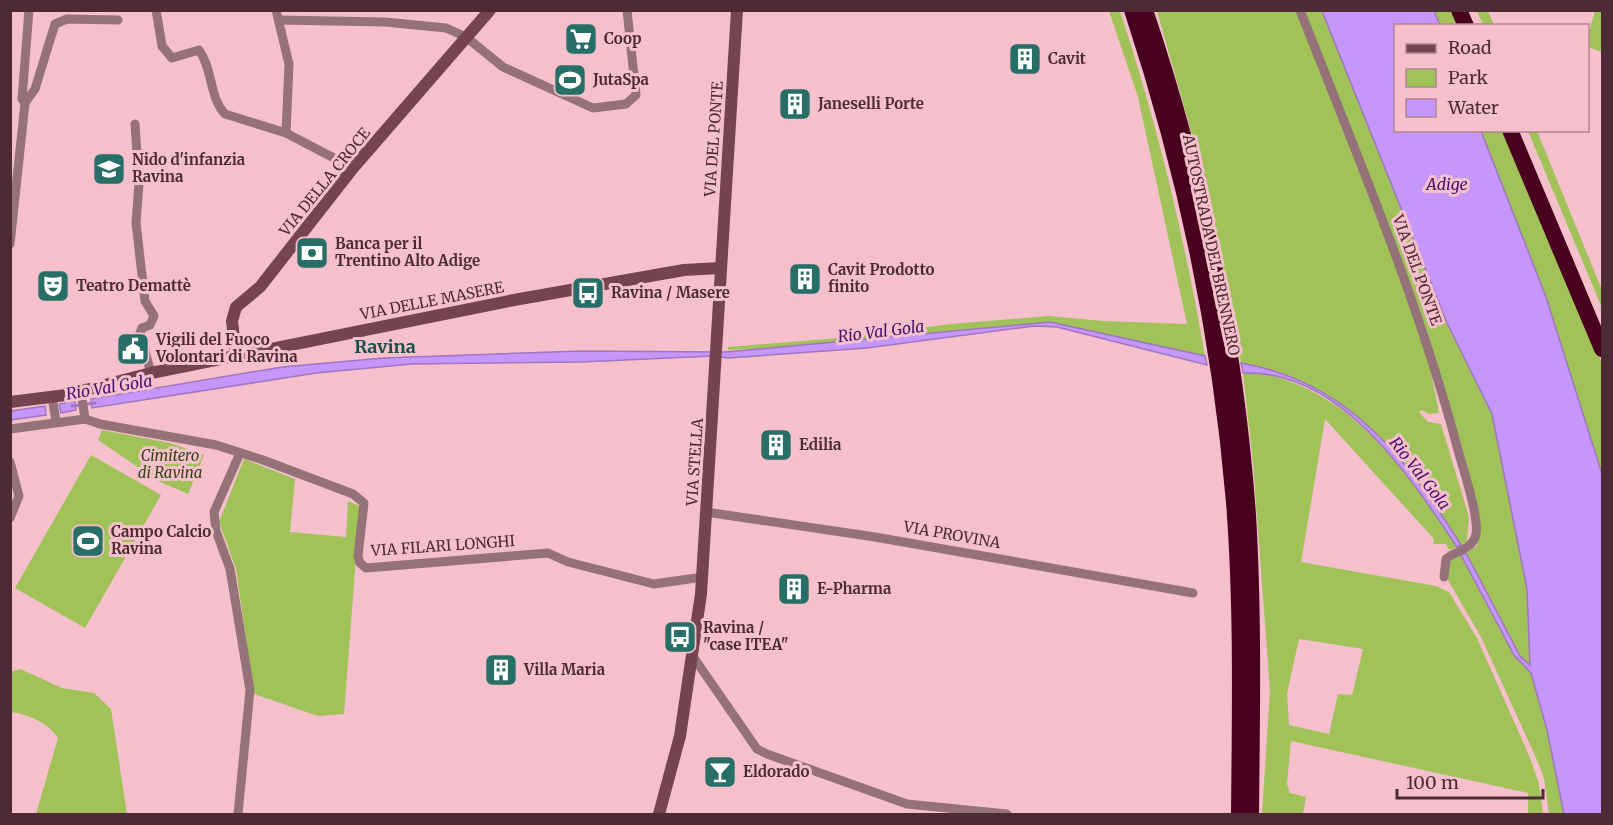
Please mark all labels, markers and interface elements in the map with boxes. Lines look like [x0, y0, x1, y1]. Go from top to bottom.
supermarket icon: Coop [563, 21, 599, 57]
legend [1394, 24, 1589, 132]
place label: Coop [604, 29, 642, 48]
text: Road [1448, 36, 1492, 59]
building icon: Cavit [1007, 41, 1043, 77]
place label: Cavit [1048, 49, 1086, 68]
sports icon: JutaSpa [552, 62, 588, 98]
text: Park [1448, 66, 1489, 89]
place label: JutaSpa [592, 70, 650, 89]
street label: VIA DEL PONTE [700, 80, 727, 198]
building icon: Janeselli Porte [777, 86, 813, 122]
place label: Janeselli Porte [817, 94, 924, 113]
text: Water [1447, 96, 1499, 119]
street label: VIA DELLA CROCE [274, 123, 374, 241]
street label: AUTOSTRADA DEL BRENNERO [1179, 132, 1244, 357]
place label: Nido d'infanzia Ravina [132, 150, 246, 186]
school or university icon: Nido d'infanzia Ravina [91, 151, 127, 187]
water label: Adige [1424, 174, 1468, 194]
street label: VIA DEL PONTE [1388, 211, 1446, 328]
place label: Banca per il Trentino Alto Adige [335, 234, 480, 270]
bank icon: Banca per il Trentino Alto Adige [294, 235, 330, 271]
place label: Cavit Prodotto finito [828, 260, 934, 296]
building icon: Cavit Prodotto finito [787, 261, 823, 297]
theatre icon: Teatro Demattè [35, 268, 71, 304]
bus stop icon: Ravina / Masere [570, 275, 606, 311]
place label: Teatro Demattè [76, 276, 191, 295]
street label: VIA DELLE MASERE [357, 277, 506, 324]
place label: Ravina / Masere [611, 283, 730, 302]
water label: Rio Val Gola [837, 316, 925, 346]
place label: Vigili del Fuoco Volontari di Ravina [155, 330, 298, 366]
public building icon: Vigili del Fuoco Volontari di Ravina [115, 331, 151, 367]
district label: Ravina [354, 335, 416, 358]
water label: Rio Val Gola [64, 370, 154, 404]
street label: VIA STELLA [682, 417, 707, 508]
building icon: Edilia [758, 427, 794, 463]
water label: Rio Val Gola [1385, 433, 1455, 513]
place label: Edilia [799, 435, 842, 454]
park label: Cimitero di Ravina [138, 446, 202, 482]
street label: VIA PROVINA [901, 516, 1002, 552]
place label: Campo Calcio Ravina [111, 522, 211, 558]
sports icon: Campo Calcio Ravina [70, 523, 106, 559]
street label: VIA FILARI LONGHI [369, 531, 516, 560]
building icon: E-Pharma [776, 571, 812, 607]
place label: E-Pharma [817, 579, 892, 598]
place label: Ravina / "case ITEA" [703, 618, 789, 654]
bus stop icon: Ravina / "case ITEA" [662, 619, 698, 655]
building icon: Villa Maria [483, 652, 519, 688]
place label: Villa Maria [523, 660, 606, 679]
bar icon: Eldorado [702, 754, 738, 790]
place label: Eldorado [743, 762, 809, 781]
scale bar [1397, 762, 1542, 800]
text: 100 m [1406, 771, 1459, 794]

